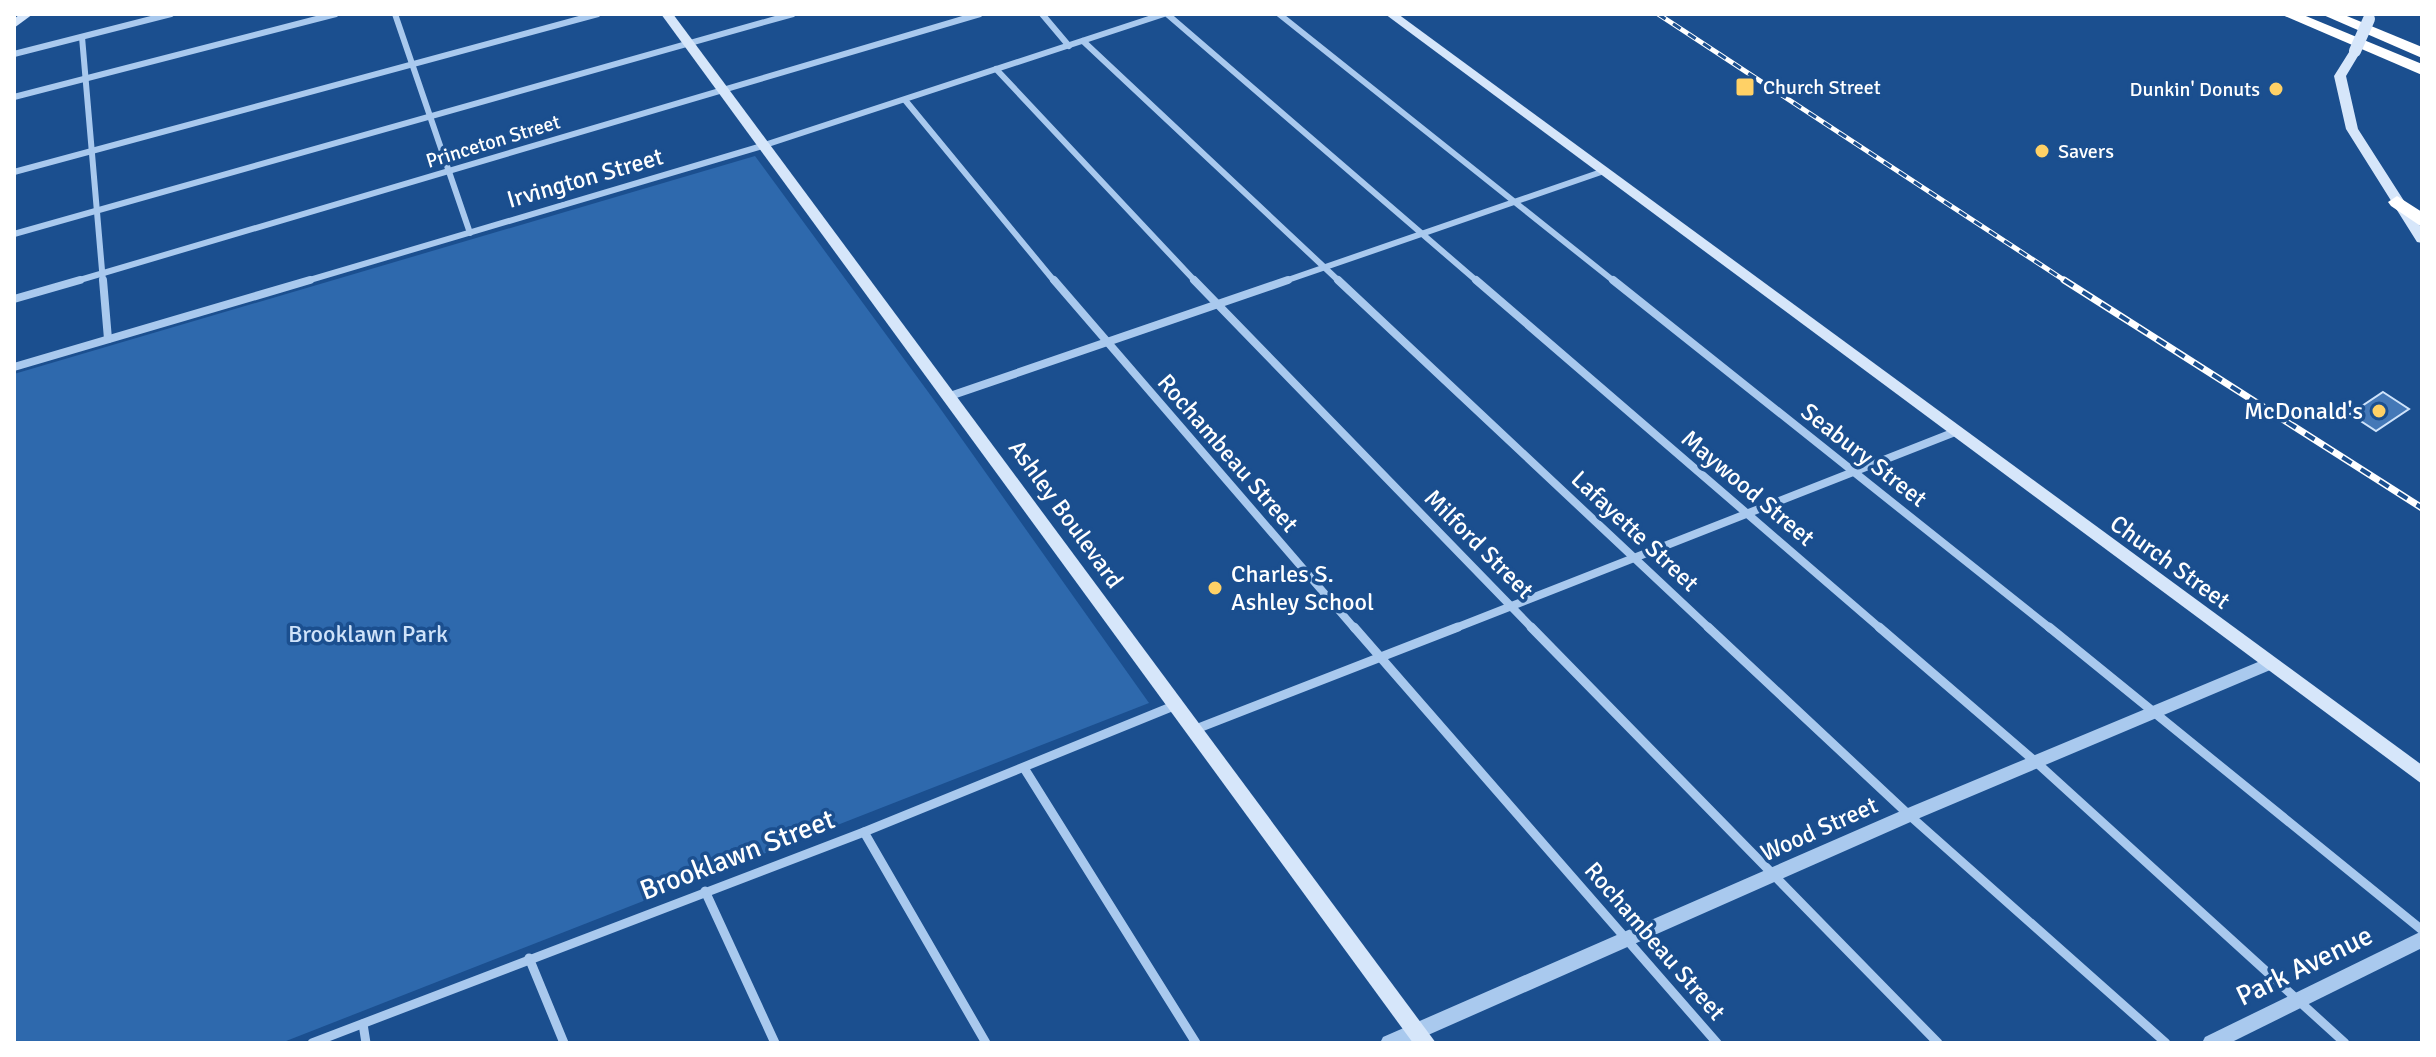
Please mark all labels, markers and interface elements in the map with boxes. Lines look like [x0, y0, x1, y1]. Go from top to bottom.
place label: Church Street [1763, 75, 1881, 100]
marker: Church Street [1734, 76, 1756, 98]
place label: Dunkin' Donuts [2129, 77, 2260, 102]
marker: Dunkin' Donuts [2267, 80, 2285, 98]
street label: Princeton Street [423, 109, 563, 174]
place label: Savers [2058, 139, 2114, 164]
street label: Irvington Street [503, 141, 667, 215]
marker: Savers [2033, 142, 2051, 160]
street label: Rochambeau Street [1151, 368, 1305, 538]
street label: Seabury Street [1795, 396, 1933, 514]
place label: McDonald's [2244, 396, 2363, 426]
marker: McDonald's [2370, 402, 2388, 420]
street label: Maywood Street [1675, 423, 1821, 553]
street label: Ashley Boulevard [1002, 434, 1130, 594]
street label: Lafayette Street [1565, 464, 1705, 598]
street label: Milford Street [1418, 483, 1540, 605]
street label: Church Street [2104, 508, 2236, 616]
place label: Charles S. Ashley School [1231, 559, 1374, 617]
marker: Charles S. Ashley School [1206, 579, 1224, 597]
park label: Brooklawn Park [288, 619, 448, 649]
street label: Wood Street [1756, 790, 1882, 868]
street label: Brooklawn Street [635, 802, 840, 908]
street label: Rochambeau Street [1578, 856, 1732, 1026]
street label: Park Avenue [2231, 918, 2378, 1014]

